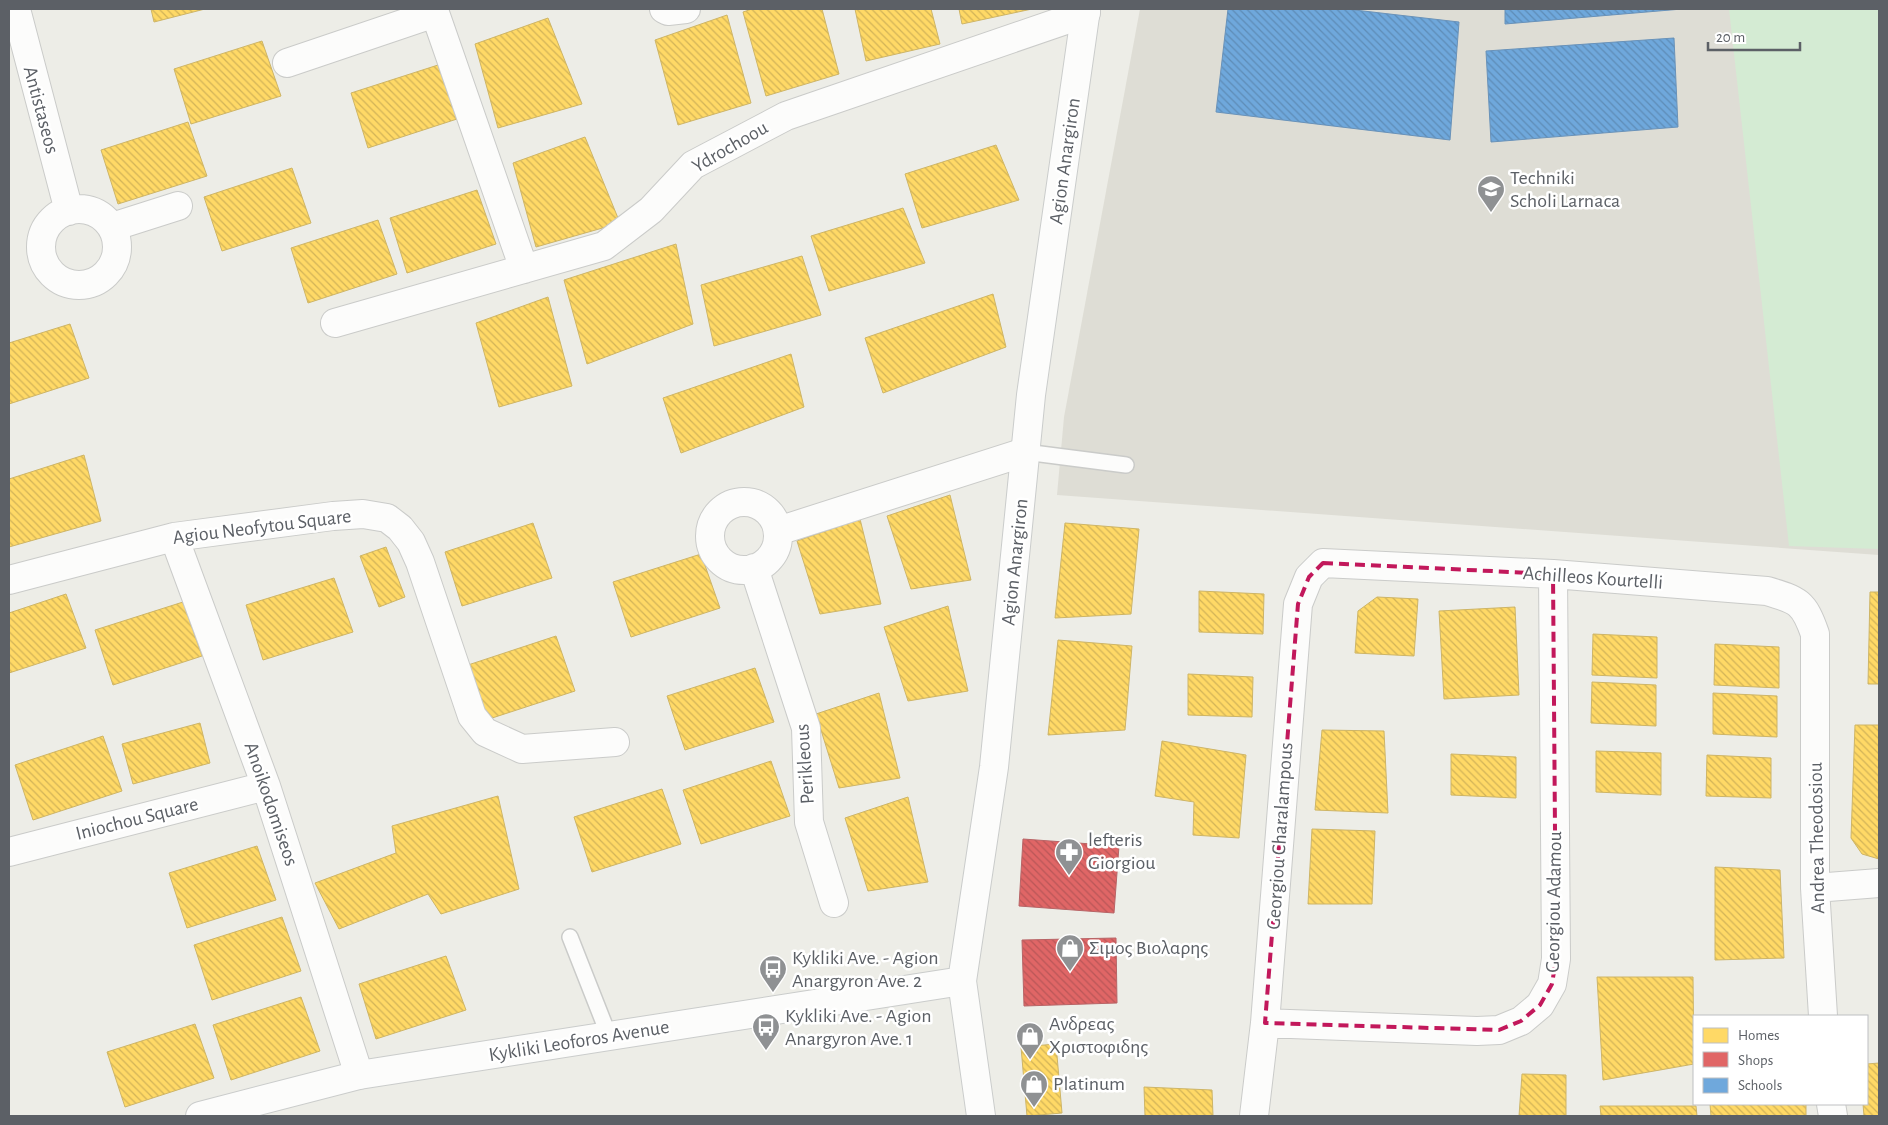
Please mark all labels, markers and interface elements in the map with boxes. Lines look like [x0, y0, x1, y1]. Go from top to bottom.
scale bar [1708, 20, 1800, 52]
text: 20 m [1716, 30, 1745, 45]
street label: Antistaseos [20, 64, 62, 156]
street label: Agion Anargiron [1046, 96, 1084, 226]
street label: Ydrochoou [689, 117, 771, 177]
place label: Techniki Scholi Larnaca [1510, 168, 1620, 211]
school or university icon: Techniki Scholi Larnaca [1476, 174, 1506, 213]
street label: Agion Anargiron [998, 498, 1032, 626]
street label: Agiou Neofytou Square [172, 506, 352, 548]
street label: Achilleos Kourtelli [1522, 563, 1664, 593]
street label: Perikleous [792, 723, 818, 805]
street label: Anoikodomiseos [240, 739, 302, 869]
street label: Georgiou Charalampous [1263, 742, 1297, 930]
street label: Andrea Theodosiou [1806, 762, 1828, 914]
street label: Iniochou Square [74, 794, 200, 844]
place label: lefteris Giorgiou [1088, 830, 1156, 873]
street label: Georgiou Adamou [1543, 831, 1565, 973]
pharmacy icon: lefteris Giorgiou [1054, 837, 1084, 876]
shop icon: Σιμος Βιολαρης [1055, 933, 1085, 972]
place label: Σιμος Βιολαρης [1089, 938, 1208, 958]
place label: Kykliki Ave. - Agion Anargyron Ave. 2 [792, 948, 938, 991]
bus stop icon: Kykliki Ave. - Agion Anargyron Ave. 2 [758, 954, 788, 993]
place label: Kykliki Ave. - Agion Anargyron Ave. 1 [785, 1006, 931, 1049]
bus stop icon: Kykliki Ave. - Agion Anargyron Ave. 1 [751, 1012, 781, 1051]
place label: Ανδρεας Χριστοφιδης [1049, 1014, 1148, 1057]
legend [1693, 1015, 1868, 1105]
street label: Kykliki Leoforos Avenue [487, 1017, 671, 1065]
shop icon: Ανδρεας Χριστοφιδης [1015, 1021, 1045, 1060]
text: Homes [1738, 1028, 1780, 1043]
text: Shops [1738, 1053, 1773, 1068]
shop icon: Platinum [1019, 1069, 1049, 1108]
place label: Platinum [1053, 1074, 1125, 1094]
text: Schools [1738, 1078, 1782, 1093]

